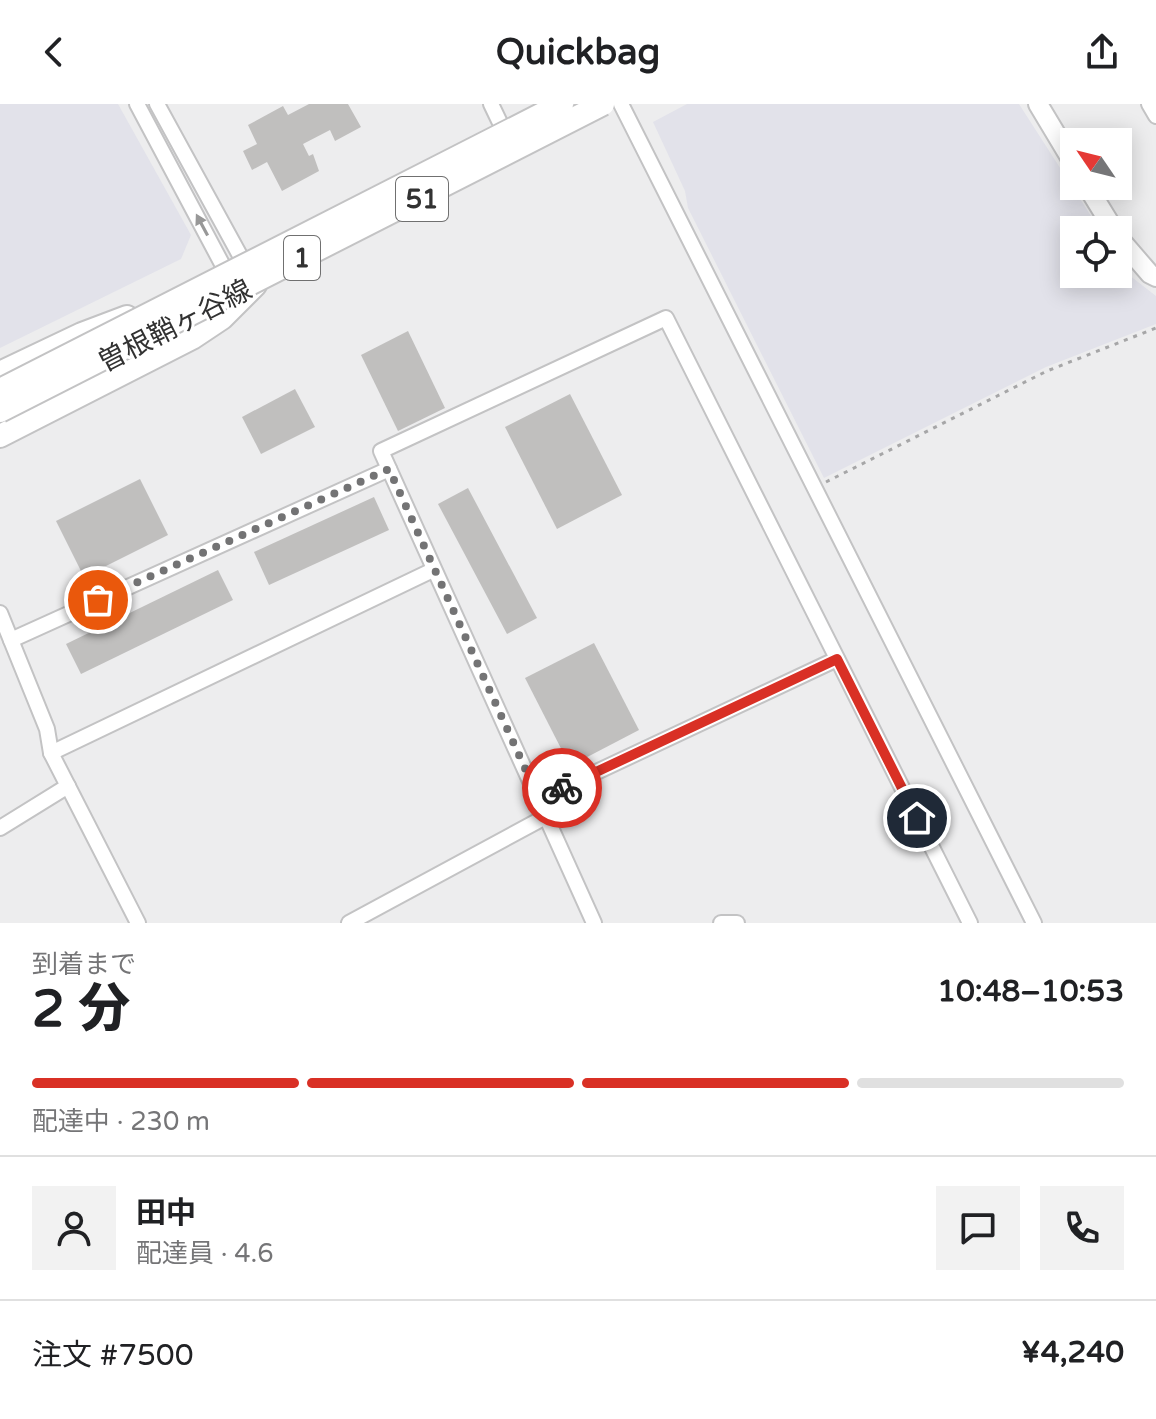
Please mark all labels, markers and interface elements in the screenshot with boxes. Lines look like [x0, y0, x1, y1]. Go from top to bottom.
icon: back [32, 30, 76, 74]
icon: share [1080, 30, 1124, 74]
text: Quickbag [496, 31, 660, 74]
north arrow [1060, 128, 1132, 200]
map controls [1060, 128, 1132, 288]
road number: 51 [396, 177, 448, 221]
one-way arrow [195, 213, 208, 236]
button: locate [1060, 216, 1132, 288]
road number: 1 [284, 236, 320, 280]
street label: 曽根鞘ヶ谷線 [92, 273, 258, 379]
pin [64, 566, 132, 634]
icon: bag [76, 578, 120, 622]
courier [522, 748, 602, 828]
icon: bike [540, 766, 584, 810]
pin [883, 784, 951, 852]
icon: home [895, 796, 939, 840]
text: 到着まで [32, 949, 136, 980]
text: 10:48–10:53 [937, 973, 1124, 1010]
text: 2 分 [32, 978, 130, 1041]
text: 配達中 · 230 m [32, 1106, 210, 1137]
button: person [32, 1186, 116, 1270]
button: chat [936, 1186, 1020, 1270]
button: phone [1040, 1186, 1124, 1270]
text: 田中 [136, 1195, 196, 1232]
text: 配達員 · 4.6 [136, 1238, 274, 1269]
text: ¥4,240 [1021, 1334, 1124, 1371]
text: 注文 #7500 [32, 1337, 194, 1374]

